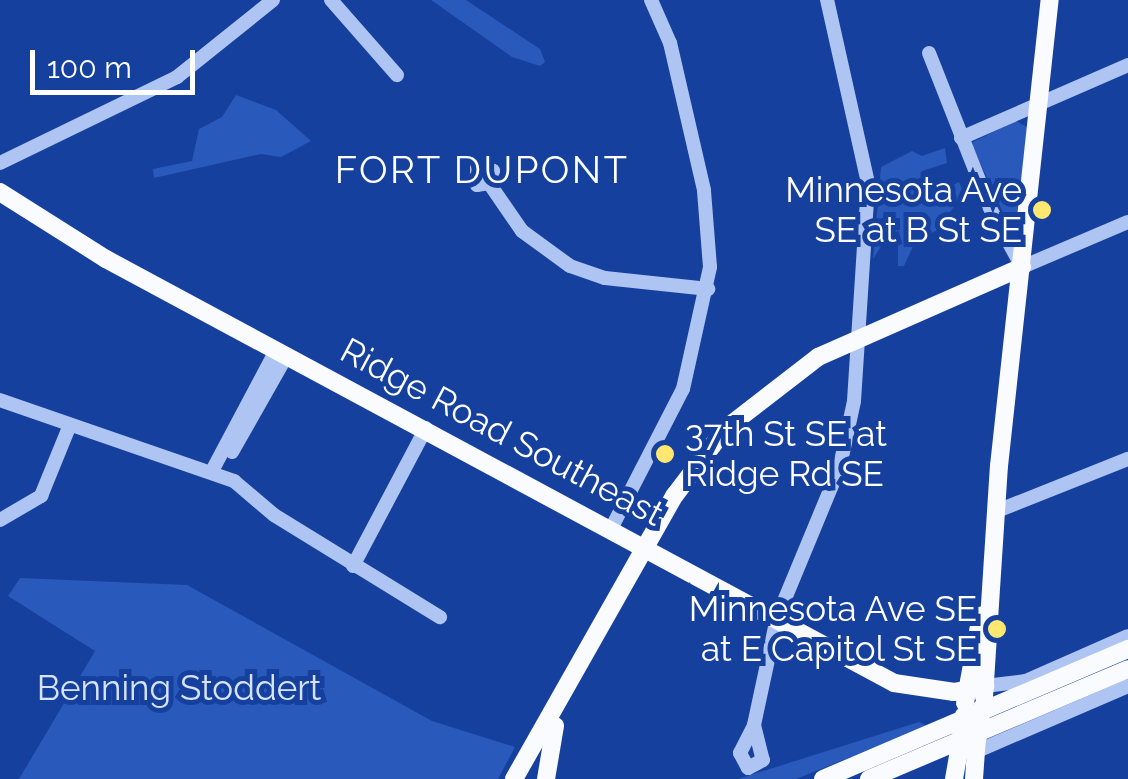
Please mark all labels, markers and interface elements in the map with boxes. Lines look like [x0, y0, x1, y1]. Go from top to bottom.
scale bar [35, 30, 200, 92]
text: 100 m [47, 50, 132, 85]
district label: FORT DUPONT [334, 147, 630, 193]
place label: Minnesota Ave SE at B St SE [784, 169, 1022, 251]
marker: Minnesota Ave SE at B St SE [1031, 199, 1053, 221]
street label: Ridge Road Southeast [334, 329, 670, 535]
place label: 37th St SE at Ridge Rd SE [685, 413, 887, 495]
marker: 37th St SE at Ridge Rd SE [654, 443, 676, 465]
place label: Minnesota Ave SE at E Capitol St SE [688, 588, 977, 670]
marker: Minnesota Ave SE at E Capitol St SE [986, 618, 1008, 640]
park label: Benning Stoddert [37, 667, 321, 709]

